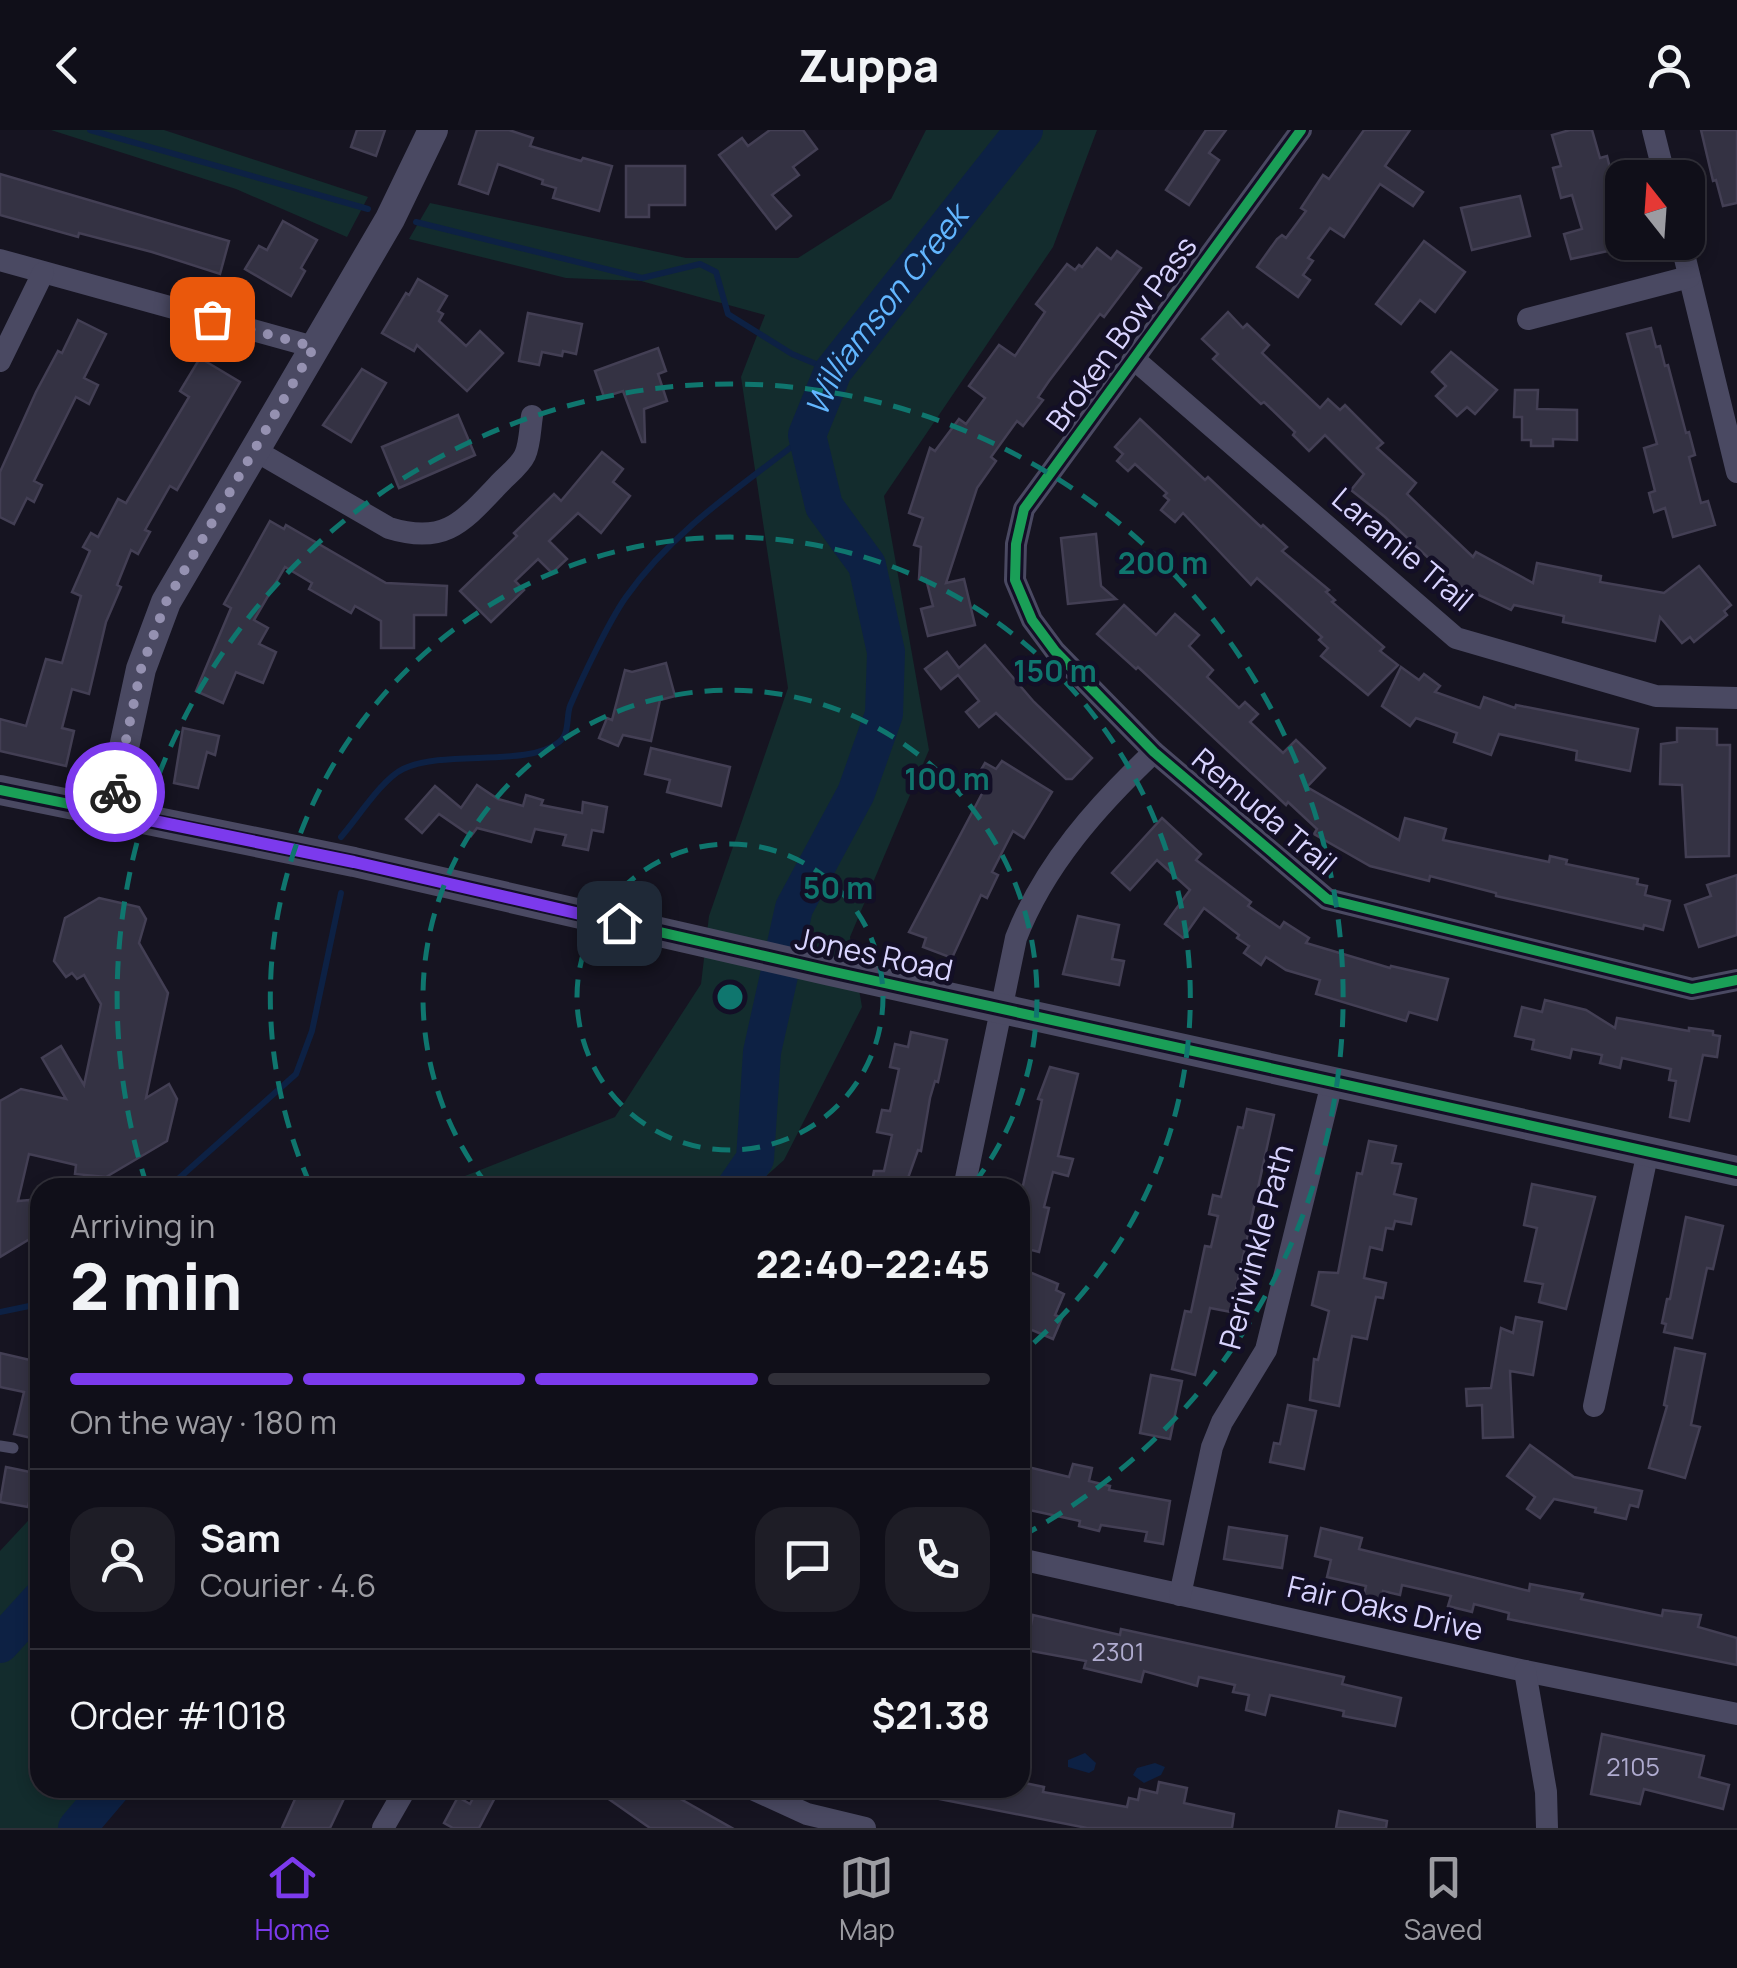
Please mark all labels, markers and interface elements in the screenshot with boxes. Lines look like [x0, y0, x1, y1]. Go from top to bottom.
text: Zuppa [798, 34, 939, 96]
icon: back [40, 38, 95, 93]
icon: person [1642, 38, 1697, 93]
north arrow [1605, 160, 1705, 260]
map controls [1605, 160, 1705, 260]
water label: Williamson Creek [794, 192, 980, 422]
street label: Broken Bow Pass [1036, 227, 1206, 439]
pin [170, 277, 255, 362]
icon: bag [185, 292, 240, 347]
street label: Laramie Trail [1324, 478, 1482, 620]
text: 200 m [1118, 542, 1208, 583]
text: 150 m [1013, 650, 1097, 691]
street label: Remuda Trail [1184, 738, 1346, 883]
courier [65, 742, 165, 842]
text: 100 m [904, 758, 990, 799]
icon: bike [88, 765, 143, 820]
text: 50 m [803, 867, 873, 908]
pin [577, 881, 662, 966]
icon: home [592, 896, 647, 951]
street label: Jones Road [792, 917, 957, 990]
centre of rings [712, 979, 748, 1015]
street label: Periwinkle Path [1208, 1140, 1303, 1354]
text: Arriving in [70, 1204, 215, 1248]
text: 22:40–22:45 [756, 1237, 990, 1289]
text: 2 min [70, 1241, 242, 1330]
text: On the way · 180 m [70, 1400, 337, 1444]
button: person [70, 1507, 175, 1612]
button: chat [755, 1507, 860, 1612]
button: phone [885, 1507, 990, 1612]
text: Sam [200, 1511, 281, 1563]
text: Courier · 4.6 [200, 1563, 376, 1607]
street label: Fair Oaks Drive [1283, 1565, 1487, 1650]
house number: 2301 [1091, 1634, 1145, 1669]
text: Order #1018 [70, 1688, 287, 1740]
text: $21.38 [871, 1688, 990, 1740]
house number: 2105 [1606, 1749, 1660, 1784]
tab: Home [254, 1850, 330, 1948]
tab: Map [839, 1850, 895, 1948]
tab: Saved [1404, 1850, 1483, 1948]

